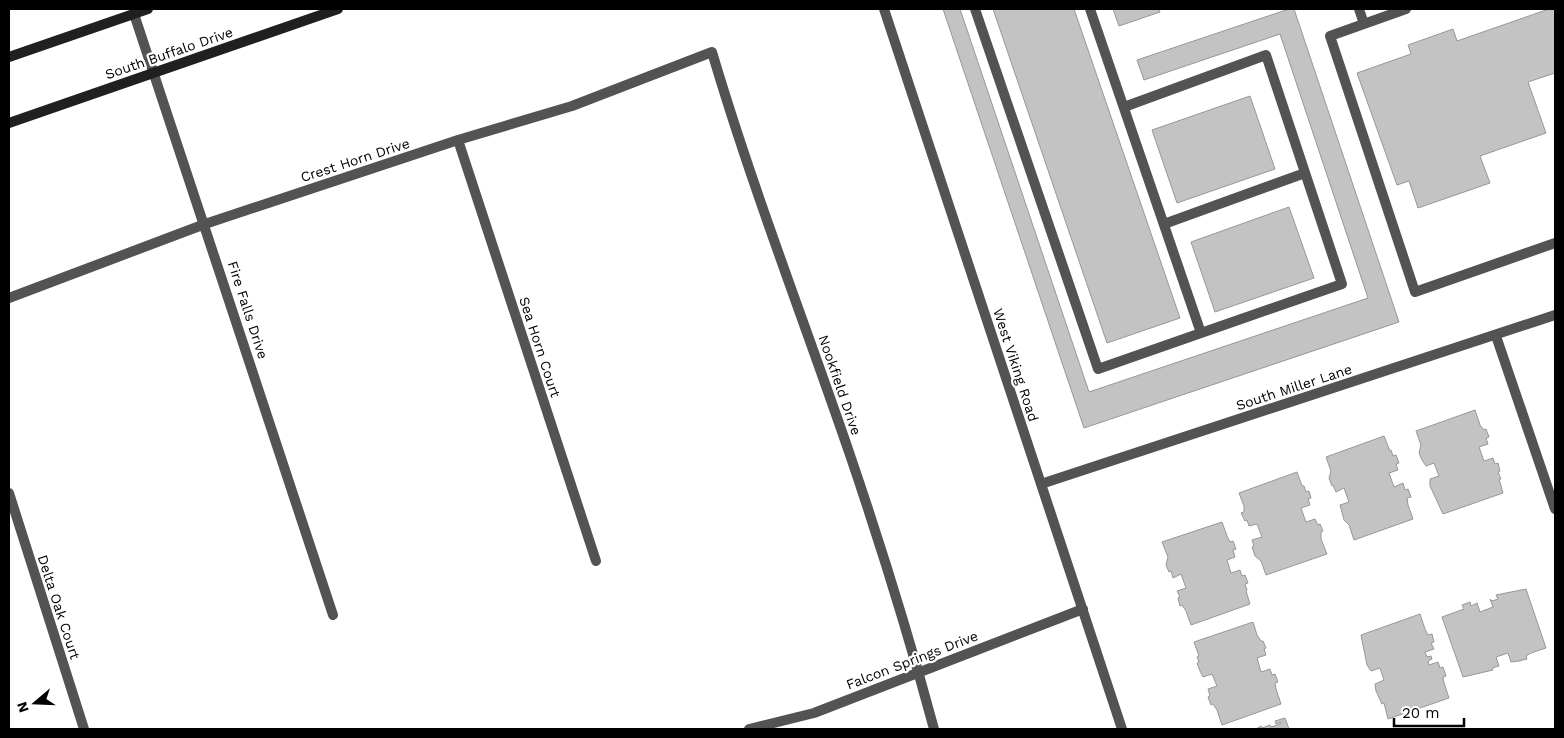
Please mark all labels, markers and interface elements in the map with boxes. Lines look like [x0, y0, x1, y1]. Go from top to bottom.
street label: South Buffalo Drive [103, 24, 235, 82]
street label: Crest Horn Drive [298, 135, 412, 185]
street label: Fire Falls Drive [225, 259, 271, 361]
street label: Sea Horn Court [516, 295, 564, 399]
street label: West Viking Road [990, 306, 1042, 424]
street label: Nookfield Drive [815, 333, 865, 437]
street label: South Miller Lane [1234, 361, 1354, 413]
street label: Delta Oak Court [35, 553, 83, 661]
street label: Falcon Springs Drive [844, 627, 980, 693]
north arrow [10, 678, 60, 728]
scale bar [1394, 696, 1464, 728]
text: N [13, 700, 32, 715]
text: 20 m [1402, 704, 1440, 722]

